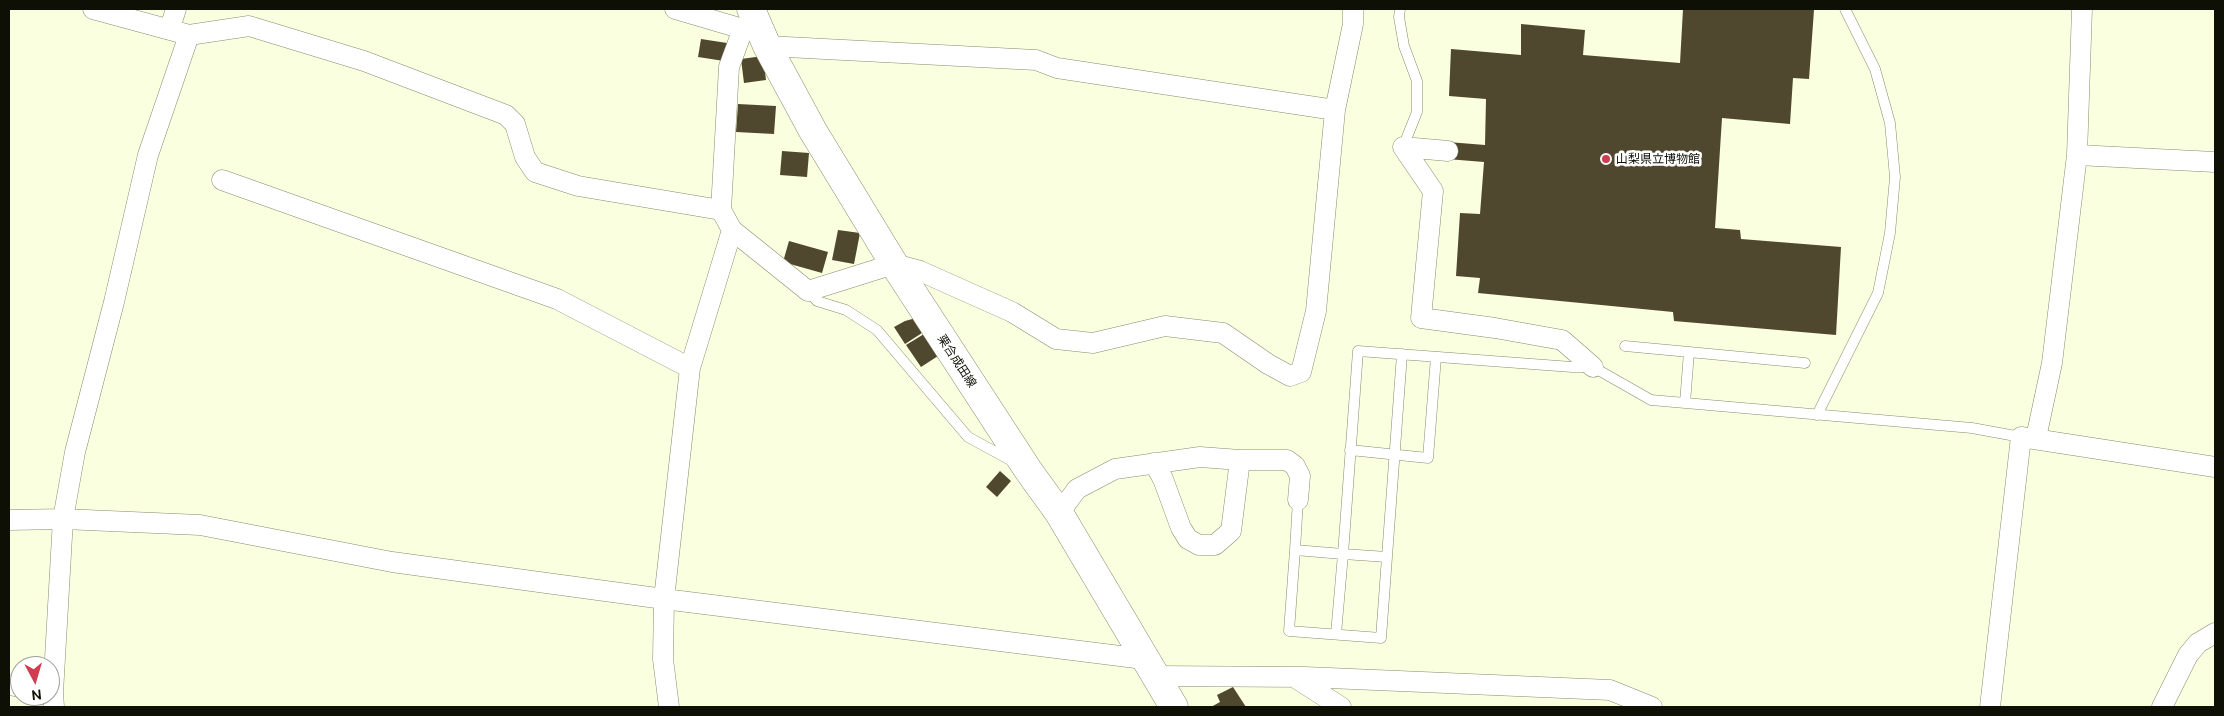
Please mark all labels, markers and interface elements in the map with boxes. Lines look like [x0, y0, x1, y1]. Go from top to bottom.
place label: 山梨県立博物館 [1616, 152, 1700, 166]
marker: 山梨県立博物館 [1600, 153, 1612, 165]
street label: 栗合成田線 [935, 332, 979, 390]
north arrow [10, 656, 60, 706]
text: N [30, 686, 43, 703]

